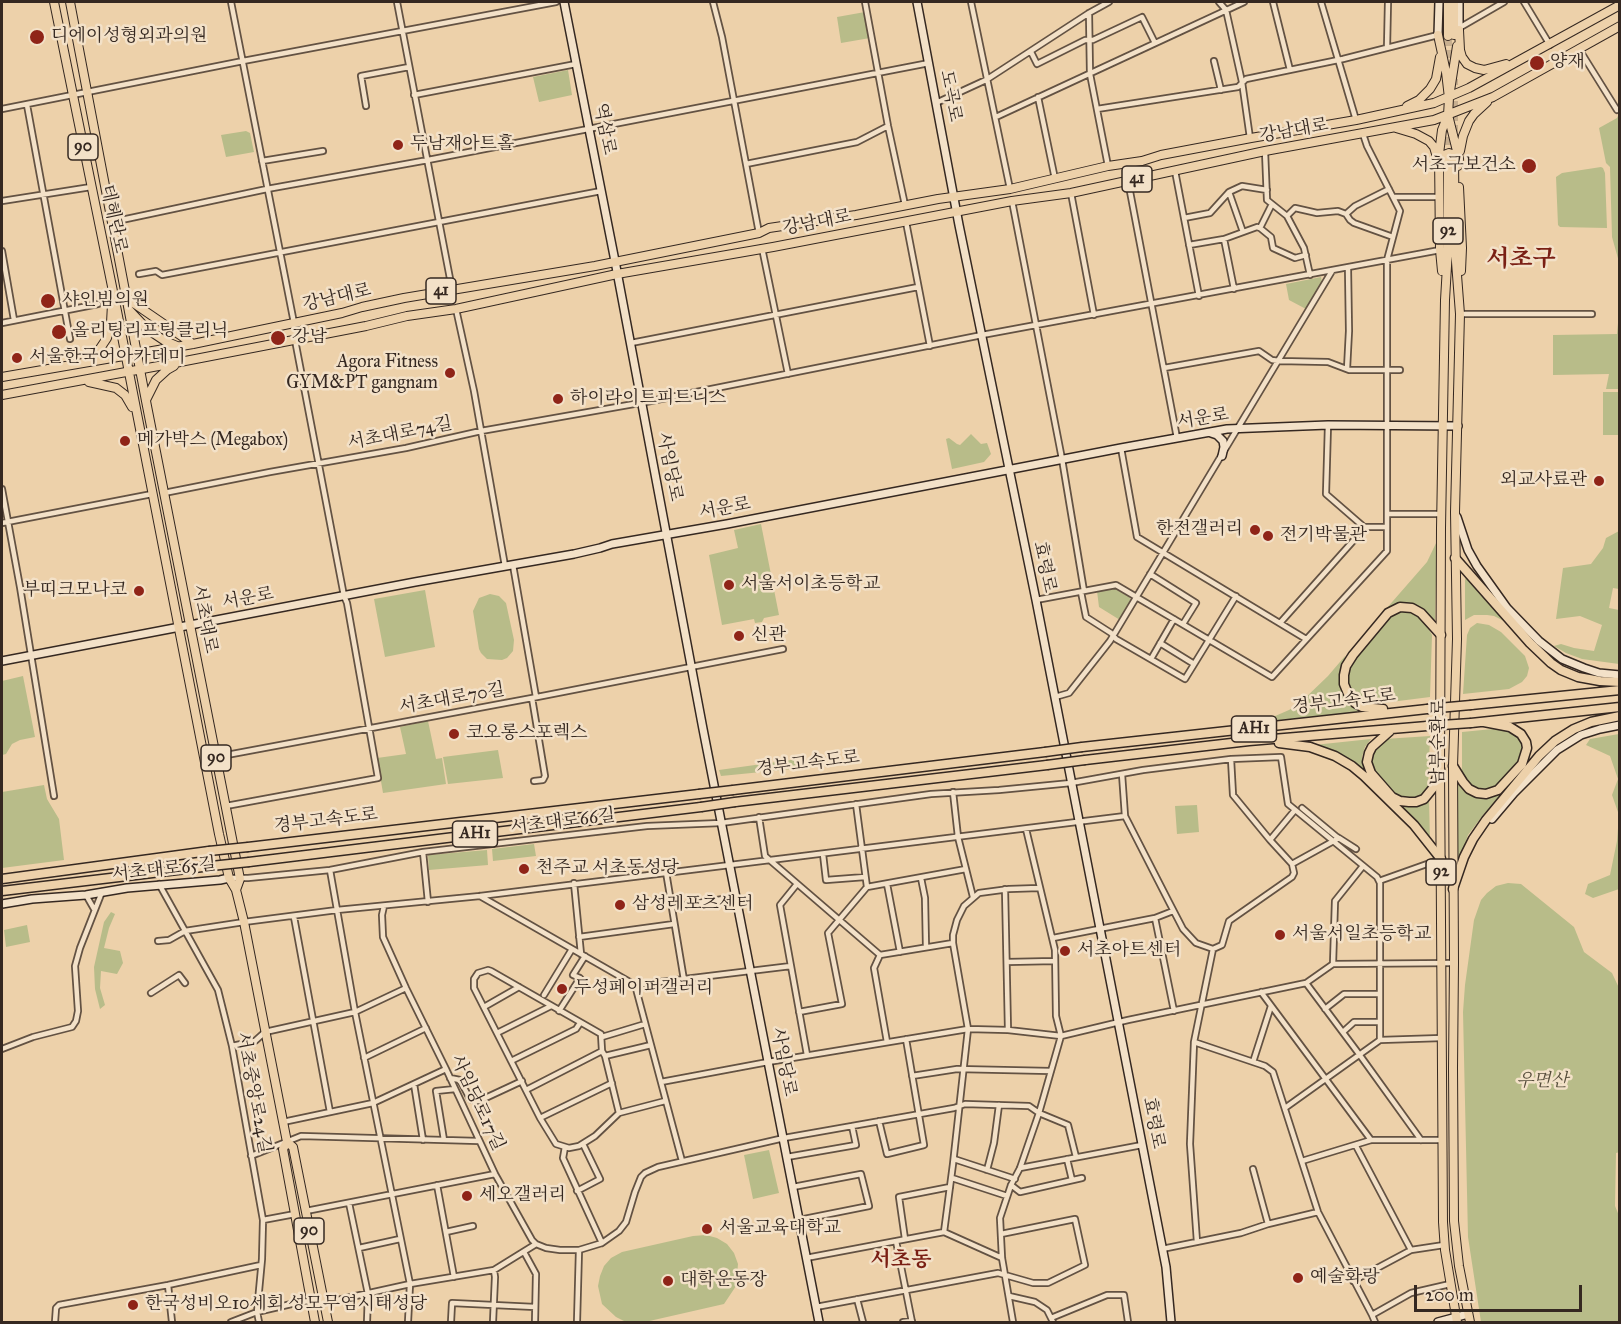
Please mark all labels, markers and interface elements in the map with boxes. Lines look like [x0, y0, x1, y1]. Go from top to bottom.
place label: 디에이성형외과의원 [51, 26, 207, 48]
marker: 디에이성형외과의원 [28, 28, 46, 46]
place label: 양재 [1550, 52, 1585, 74]
marker: 양재 [1528, 54, 1546, 72]
street label: 도곡로 [934, 68, 966, 124]
street label: 역삼로 [588, 101, 620, 157]
street label: 강남대로 [1258, 114, 1330, 148]
road number: 90 [68, 134, 98, 160]
place label: 두남재아트홀 [410, 134, 514, 156]
marker: 두남재아트홀 [391, 138, 405, 152]
place label: 서초구보건소 [1412, 155, 1516, 177]
marker: 서초구보건소 [1520, 157, 1538, 175]
road number: 41 [1122, 166, 1152, 192]
street label: 테헤란로 [95, 183, 131, 255]
street label: 강남대로 [781, 206, 853, 240]
road number: 92 [1433, 218, 1463, 244]
district label: 서초구 [1486, 246, 1556, 274]
road number: 41 [426, 278, 456, 304]
street label: 강남대로 [301, 280, 373, 316]
place label: 샤인빔의원 [62, 290, 149, 312]
marker: 샤인빔의원 [39, 292, 57, 310]
place label: 올리팅리프팅클리닉 [72, 321, 228, 343]
marker: 올리팅리프팅클리닉 [50, 323, 68, 341]
place label: 강남 [292, 327, 327, 349]
marker: 강남 [269, 329, 287, 347]
place label: 서울한국어아카데미 [29, 347, 185, 369]
marker: 서울한국어아카데미 [10, 351, 24, 365]
place label: Agora Fitness GYM&PT gangnam [286, 352, 438, 394]
marker: Agora Fitness GYM&PT gangnam [443, 366, 457, 380]
place label: 하이라이트피트니스 [570, 388, 726, 410]
marker: 하이라이트피트니스 [551, 392, 565, 406]
street label: 서운로 [1176, 404, 1230, 434]
street label: 서초대로74길 [346, 413, 454, 455]
place label: 메가박스 (Megabox) [137, 430, 288, 452]
street label: 사임당로 [652, 431, 686, 503]
marker: 메가박스 (Megabox) [118, 434, 132, 448]
place label: 외교사료관 [1500, 470, 1587, 492]
marker: 외교사료관 [1592, 474, 1606, 488]
street label: 서운로 [697, 493, 753, 525]
place label: 한전갤러리 [1156, 519, 1243, 541]
marker: 한전갤러리 [1248, 523, 1262, 537]
place label: 전기박물관 [1280, 525, 1367, 547]
marker: 전기박물관 [1261, 529, 1275, 543]
street label: 효령로 [1028, 539, 1060, 595]
place label: 서울서이초등학교 [741, 574, 880, 596]
marker: 서울서이초등학교 [722, 578, 736, 592]
place label: 부띠크모나코 [23, 580, 127, 602]
street label: 서초대로 [187, 583, 221, 655]
street label: 서운로 [220, 583, 276, 615]
marker: 부띠크모나코 [132, 584, 146, 598]
place label: 신관 [751, 625, 786, 647]
marker: 신관 [732, 629, 746, 643]
street label: 서초대로70길 [397, 679, 507, 719]
street label: 경부고속도로 [1291, 685, 1397, 719]
street label: 남부순환로 [1427, 698, 1451, 786]
road number: AH1 [1232, 716, 1276, 742]
place label: 코오롱스포렉스 [466, 723, 588, 745]
marker: 코오롱스포렉스 [447, 727, 461, 741]
road number: 90 [201, 745, 231, 771]
street label: 경부고속도로 [755, 747, 861, 781]
street label: 경부고속도로 [273, 804, 379, 838]
street label: 서초대로66길 [509, 805, 617, 839]
road number: AH1 [452, 821, 498, 847]
street label: 서초대로65길 [111, 854, 217, 886]
place label: 천주교 서초동성당 [536, 858, 679, 880]
road number: 92 [1426, 859, 1456, 885]
marker: 천주교 서초동성당 [517, 862, 531, 876]
place label: 삼성레포츠센터 [632, 894, 754, 916]
marker: 삼성레포츠센터 [613, 898, 627, 912]
place label: 서울서일초등학교 [1292, 924, 1431, 946]
marker: 서울서일초등학교 [1273, 928, 1287, 942]
place label: 서초아트센터 [1077, 940, 1181, 962]
marker: 서초아트센터 [1058, 944, 1072, 958]
place label: 두성페이퍼갤러리 [574, 978, 713, 1000]
marker: 두성페이퍼갤러리 [555, 982, 569, 996]
street label: 사임당로 [766, 1026, 800, 1098]
street label: 서초중앙로24길 [231, 1030, 275, 1156]
street label: 사임당로17길 [445, 1051, 509, 1155]
park label: 우면산 [1516, 1071, 1568, 1093]
street label: 효령로 [1137, 1095, 1169, 1151]
place label: 세오갤러리 [479, 1185, 566, 1207]
marker: 세오갤러리 [460, 1189, 474, 1203]
road number: 90 [294, 1218, 324, 1244]
place label: 서울교육대학교 [719, 1218, 841, 1240]
marker: 서울교육대학교 [700, 1222, 714, 1236]
district label: 서초동 [871, 1248, 931, 1274]
place label: 예술화랑 [1310, 1267, 1380, 1289]
place label: 대학운동장 [680, 1270, 767, 1292]
marker: 예술화랑 [1291, 1271, 1305, 1285]
scale bar [1417, 1273, 1585, 1311]
marker: 대학운동장 [661, 1274, 675, 1288]
text: 200 m [1425, 1284, 1474, 1306]
place label: 한국성비오10세회 성모무염시태성당 [145, 1294, 427, 1316]
marker: 한국성비오10세회 성모무염시태성당 [126, 1298, 140, 1312]

